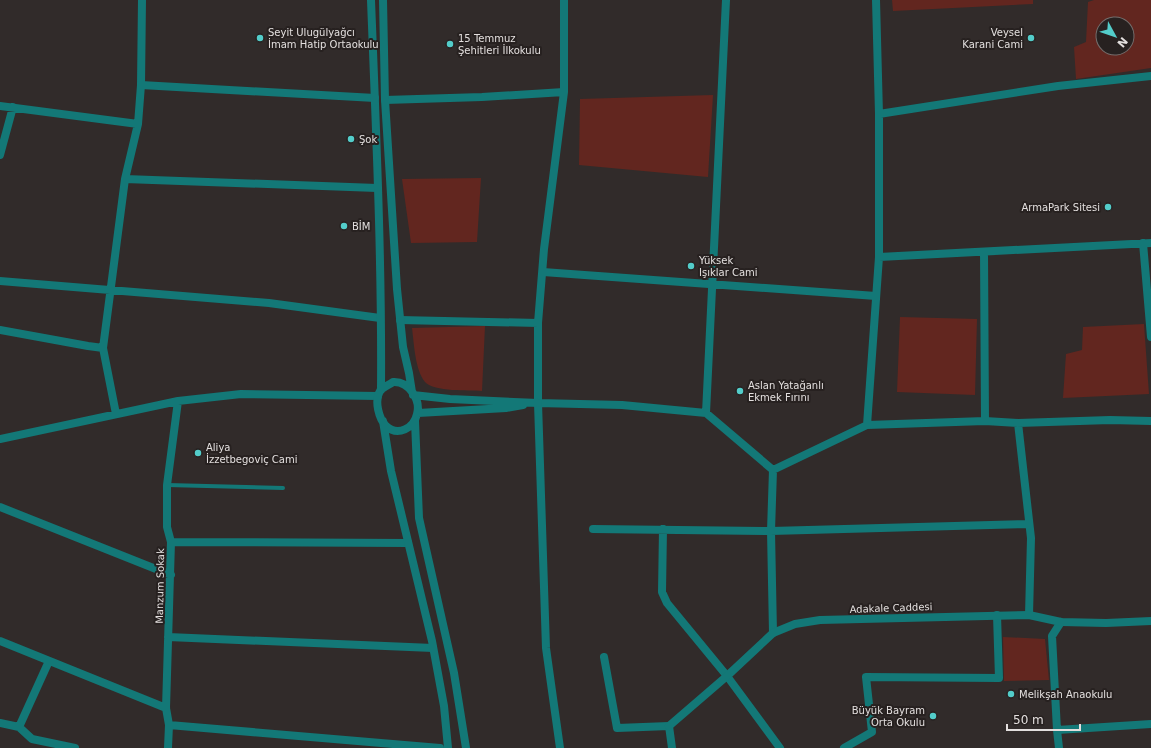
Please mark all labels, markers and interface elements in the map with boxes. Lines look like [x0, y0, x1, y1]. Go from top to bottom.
north arrow [1095, 16, 1135, 56]
place label: Seyit Ulugülyağcı İmam Hatip Ortaokulu [268, 27, 379, 50]
place label: Veysel Karani Cami [962, 27, 1023, 50]
marker: Seyit Ulugülyağcı İmam Hatip Ortaokulu [255, 33, 265, 43]
place label: 15 Temmuz Şehitleri İlkokulu [458, 33, 541, 56]
marker: Veysel Karani Cami [1026, 33, 1036, 43]
text: N [1114, 34, 1130, 50]
marker: 15 Temmuz Şehitleri İlkokulu [445, 39, 455, 49]
marker: Şok [346, 134, 356, 144]
place label: Şok [359, 134, 377, 145]
place label: ArmaPark Sitesi [1021, 202, 1100, 213]
marker: ArmaPark Sitesi [1103, 202, 1113, 212]
place label: BİM [352, 220, 370, 232]
marker: BİM [339, 221, 349, 231]
place label: Yüksek Işıklar Cami [698, 255, 758, 278]
marker: Yüksek Işıklar Cami [686, 261, 696, 271]
place label: Aslan Yatağanlı Ekmek Fırını [748, 380, 824, 403]
marker: Aslan Yatağanlı Ekmek Fırını [735, 386, 745, 396]
place label: Aliya İzzetbegoviç Cami [206, 442, 298, 465]
marker: Aliya İzzetbegoviç Cami [193, 448, 203, 458]
street label: Manzum Sokak [154, 548, 166, 624]
street label: Adakale Caddesi [849, 601, 933, 615]
marker: Melikşah Anaokulu [1006, 689, 1016, 699]
place label: Melikşah Anaokulu [1019, 689, 1112, 700]
place label: Büyük Bayram Orta Okulu [852, 705, 925, 728]
scale bar [1007, 706, 1080, 732]
marker: Büyük Bayram Orta Okulu [928, 711, 938, 721]
text: 50 m [1013, 713, 1044, 727]

